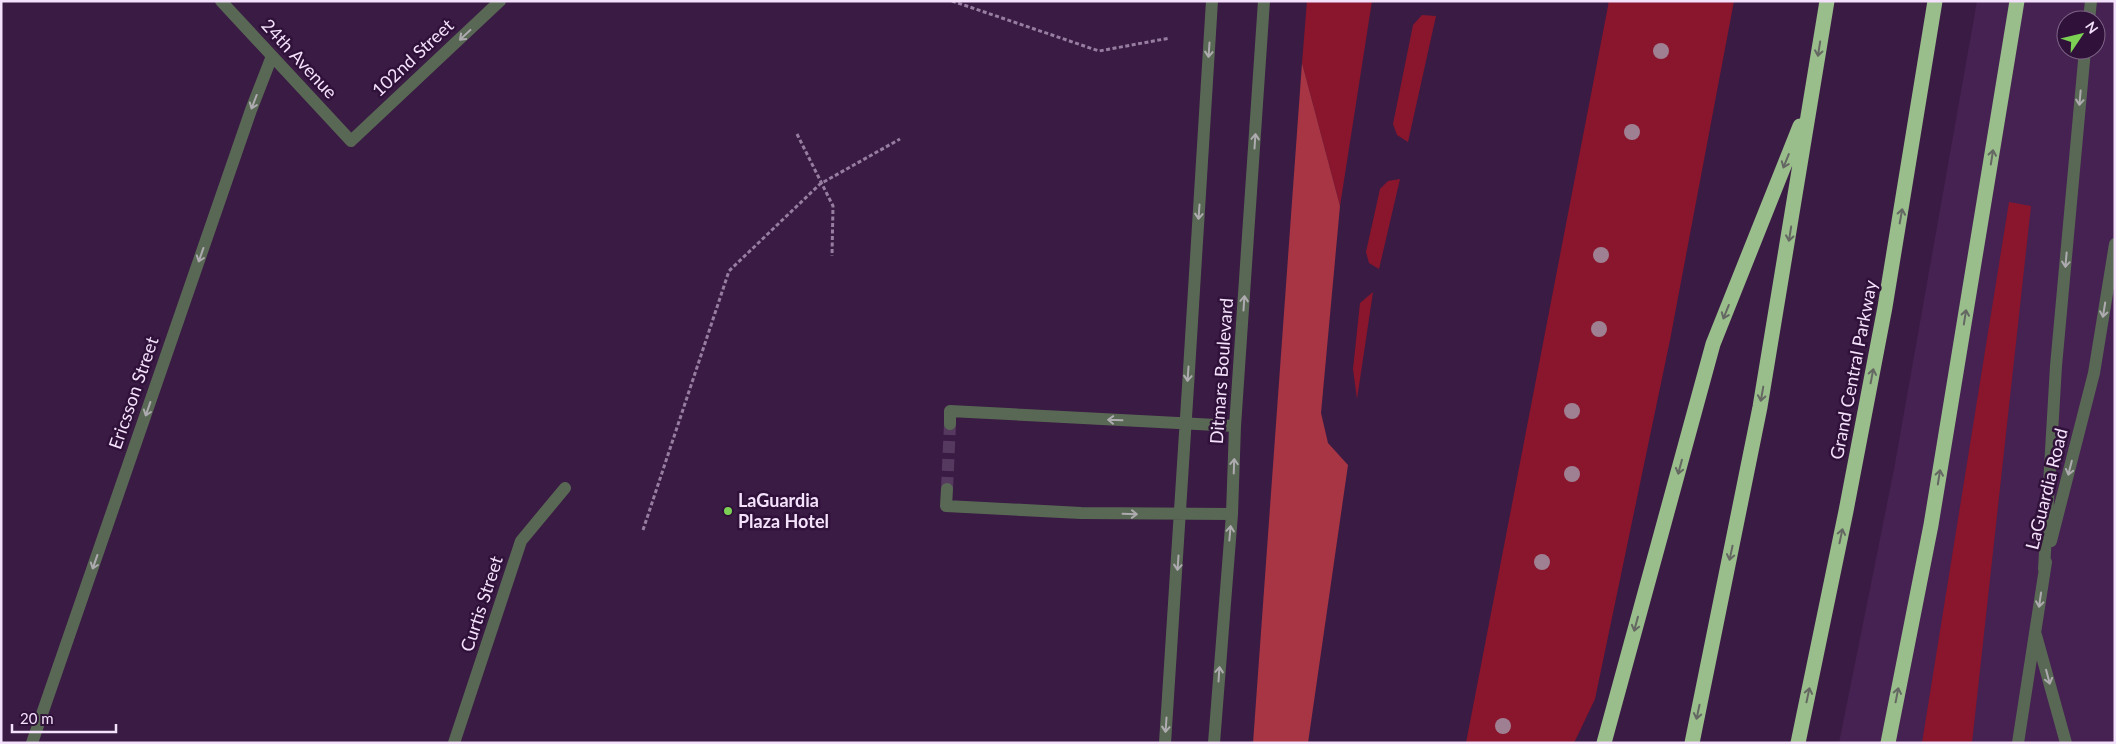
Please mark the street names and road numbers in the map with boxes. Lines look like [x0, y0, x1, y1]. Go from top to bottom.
street label: 24th Avenue [257, 14, 342, 103]
street label: 102nd Street [367, 14, 458, 101]
street label: Grand Central Parkway [1825, 278, 1881, 461]
street label: Ditmars Boulevard [1205, 297, 1237, 445]
street label: Ericsson Street [104, 333, 163, 452]
street label: LaGuardia Road [2020, 426, 2072, 552]
street label: Curtis Street [455, 553, 507, 654]

